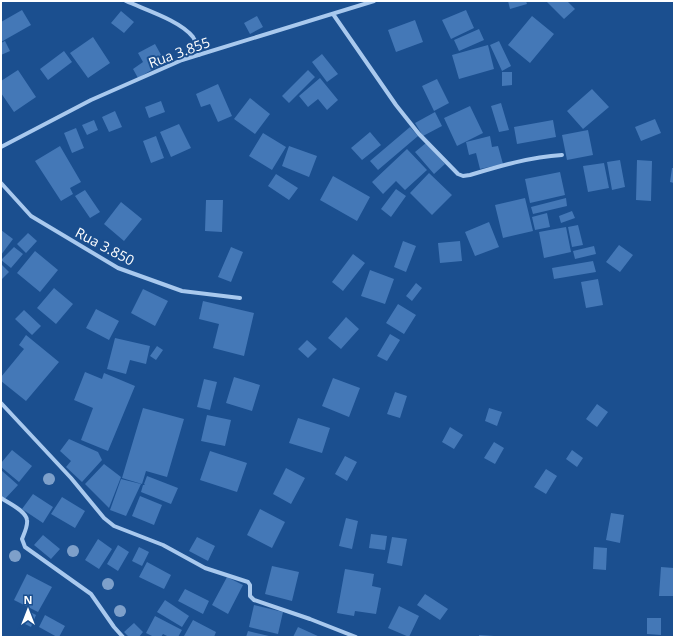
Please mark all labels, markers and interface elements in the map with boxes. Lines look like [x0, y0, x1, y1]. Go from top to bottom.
street label: Rua 3.855 [146, 32, 212, 72]
street label: Rua 3.850 [72, 223, 138, 269]
north arrow [8, 590, 48, 630]
text: N [24, 592, 32, 607]

